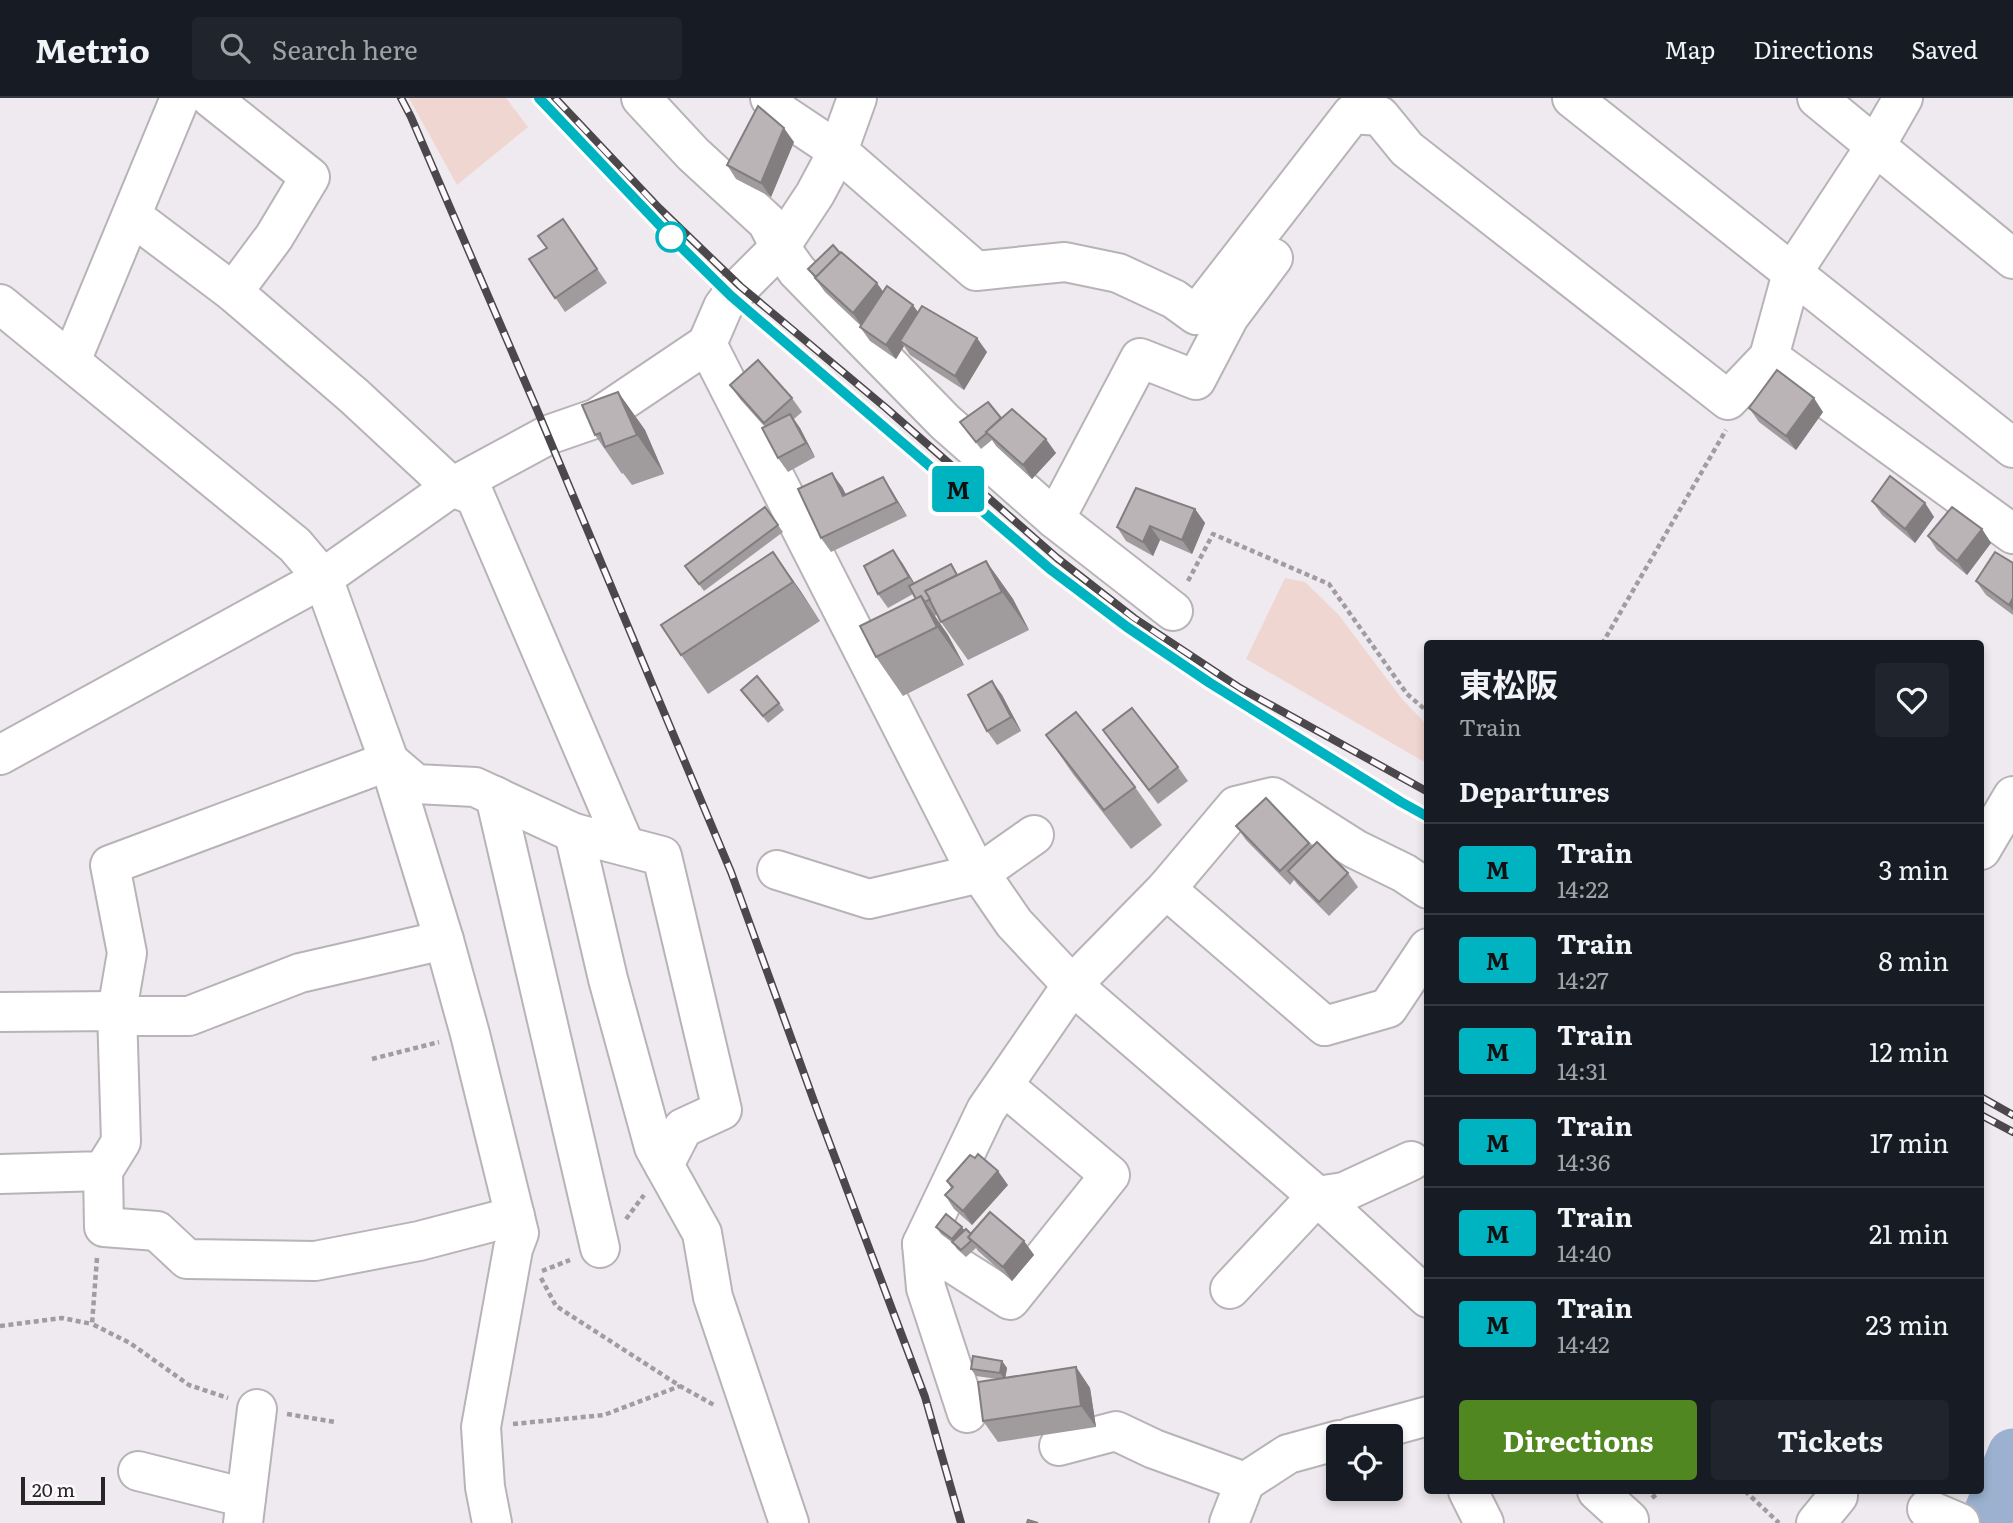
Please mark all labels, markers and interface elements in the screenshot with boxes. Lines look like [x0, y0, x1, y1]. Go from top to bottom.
search box [192, 17, 682, 80]
text: Metrio [35, 24, 150, 73]
icon: search [216, 29, 254, 67]
text: Search here [272, 29, 418, 68]
text: Map [1664, 31, 1715, 66]
text: Directions [1753, 31, 1873, 66]
text: Saved [1911, 31, 1978, 66]
unlabelled marker [656, 222, 686, 252]
line badge: M [935, 466, 981, 512]
text: M [946, 471, 970, 506]
text: 東松阪 [1459, 658, 1558, 707]
button: heart [1875, 663, 1949, 737]
text: Train [1459, 709, 1522, 743]
text: Departures [1459, 771, 1610, 810]
text: Train [1557, 832, 1633, 871]
text: 3 min [1879, 849, 1949, 888]
text: M [1486, 851, 1509, 886]
text: 14:22 [1557, 871, 1609, 905]
text: Train [1557, 923, 1633, 962]
text: 8 min [1878, 940, 1949, 979]
text: M [1486, 942, 1509, 977]
text: 14:27 [1557, 962, 1609, 996]
text: Train [1557, 1014, 1633, 1053]
text: 12 min [1869, 1031, 1949, 1070]
text: M [1486, 1033, 1509, 1068]
text: 14:31 [1557, 1053, 1607, 1087]
text: Train [1557, 1105, 1633, 1144]
text: 17 min [1870, 1122, 1949, 1161]
text: M [1486, 1124, 1509, 1159]
text: 14:36 [1557, 1144, 1610, 1178]
text: Train [1557, 1196, 1633, 1235]
text: 21 min [1869, 1213, 1949, 1252]
text: M [1486, 1215, 1509, 1250]
text: 14:40 [1557, 1235, 1611, 1269]
text: Train [1557, 1287, 1633, 1326]
text: 23 min [1865, 1304, 1949, 1343]
text: M [1486, 1306, 1509, 1341]
text: 14:42 [1557, 1326, 1610, 1360]
button: Directions [1459, 1400, 1697, 1480]
button: Tickets [1711, 1400, 1949, 1480]
map controls [1326, 1424, 1403, 1501]
button: locate [1326, 1424, 1403, 1501]
scale bar [21, 1474, 105, 1506]
text: 20 m [32, 1475, 75, 1503]

